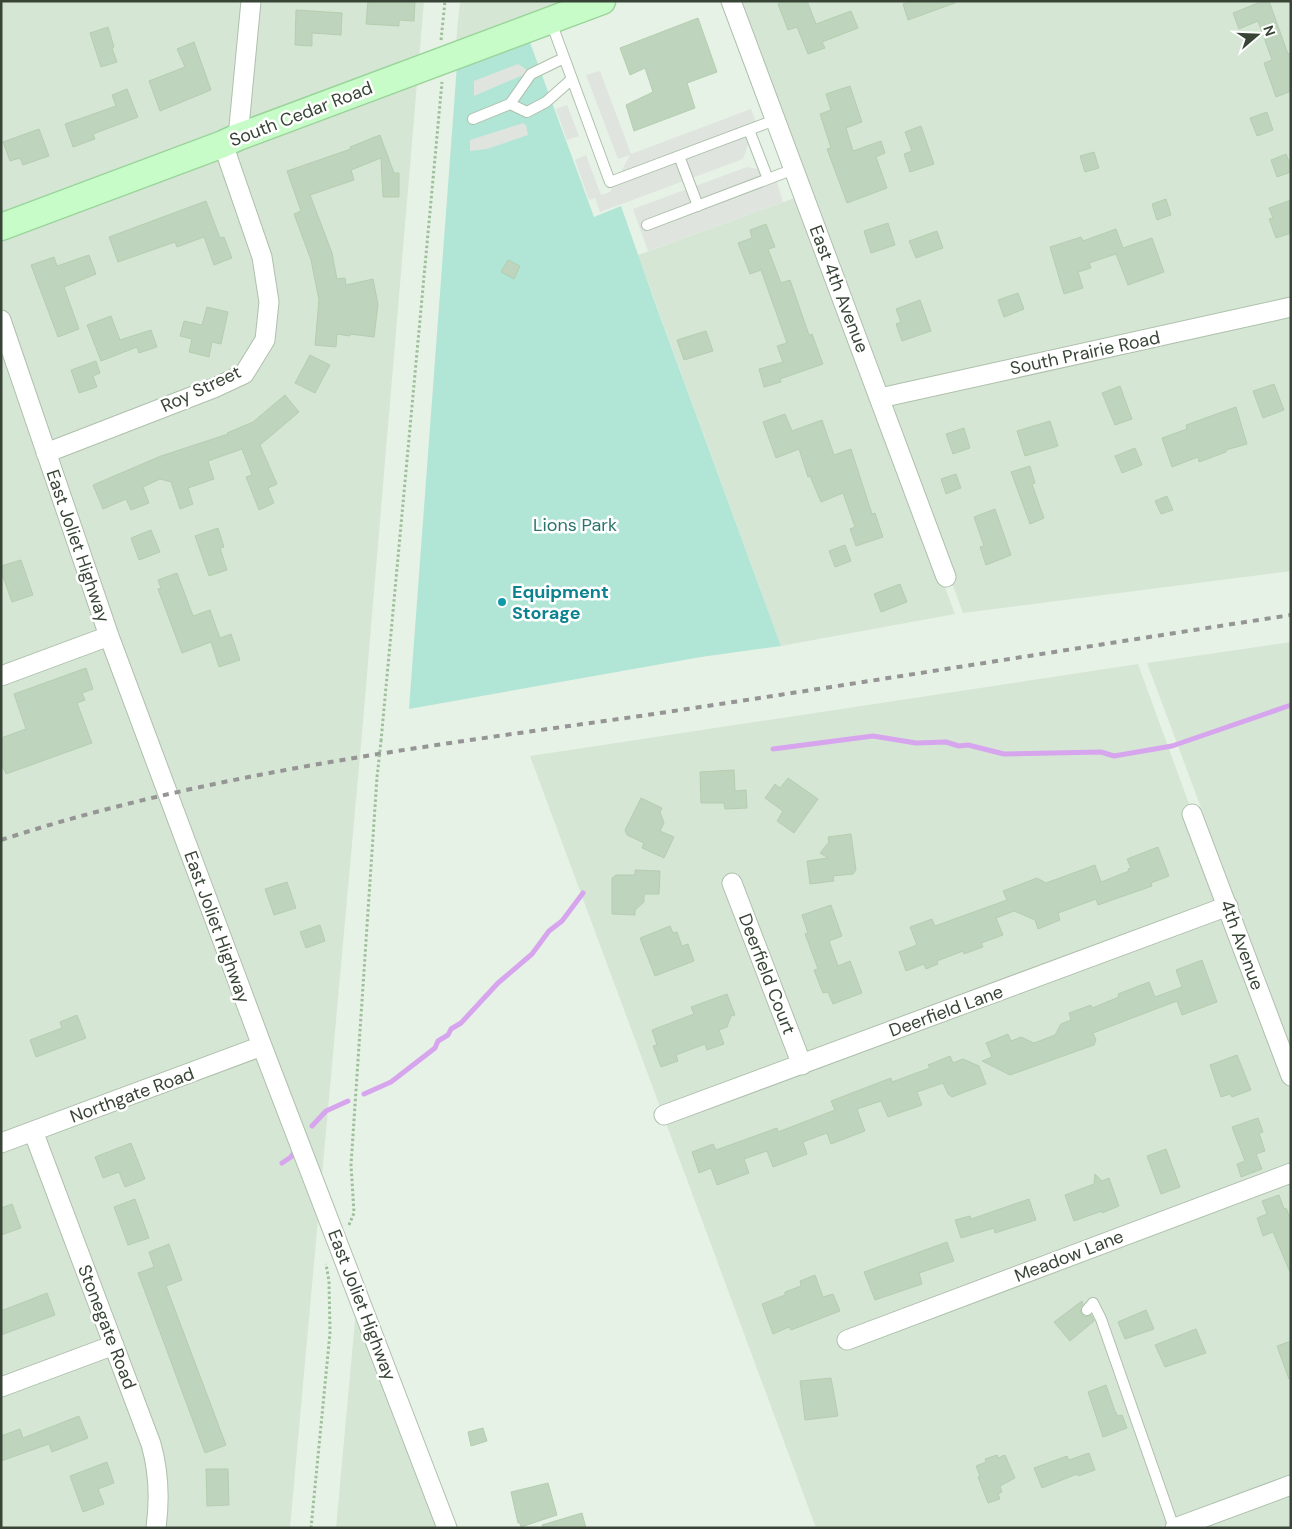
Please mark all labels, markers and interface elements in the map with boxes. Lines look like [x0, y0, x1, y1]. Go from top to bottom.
north arrow [1232, 10, 1282, 60]
text: N [1259, 23, 1279, 39]
street label: South Cedar Road [226, 76, 376, 152]
street label: East 4th Avenue [804, 222, 874, 356]
street label: South Prairie Road [1008, 325, 1162, 381]
street label: Roy Street [157, 360, 245, 418]
street label: East Joliet Highway [41, 466, 115, 626]
park label: Lions Park [533, 513, 617, 537]
place label: Equipment Storage [512, 580, 609, 625]
marker: Equipment Storage [496, 596, 508, 608]
street label: East Joliet Highway [178, 848, 256, 1006]
street label: 4th Avenue [1215, 897, 1269, 993]
street label: Deerfield Court [733, 910, 801, 1038]
street label: Deerfield Lane [886, 979, 1006, 1043]
street label: Northgate Road [67, 1061, 197, 1129]
street label: Meadow Lane [1011, 1224, 1127, 1288]
street label: East Joliet Highway [322, 1226, 402, 1384]
street label: Stonegate Road [72, 1261, 142, 1393]

